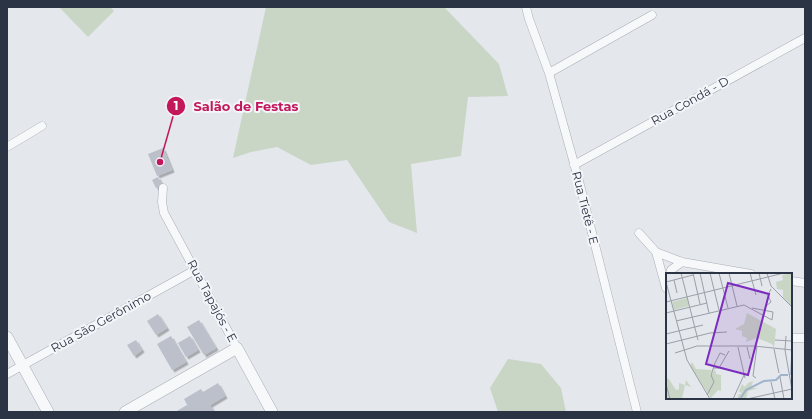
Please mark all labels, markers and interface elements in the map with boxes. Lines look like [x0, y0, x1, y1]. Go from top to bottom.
street label: Rua Condá - D [648, 73, 731, 128]
callout: Salão de Festas [166, 94, 307, 119]
text: 1 [174, 98, 178, 113]
text: Salão de Festas [194, 98, 299, 114]
street label: Rua Tietê - E [569, 170, 602, 246]
street label: Rua Tapajós - E [184, 257, 241, 345]
inset map [666, 273, 792, 399]
street label: Rua São Gerônimo [48, 288, 154, 355]

